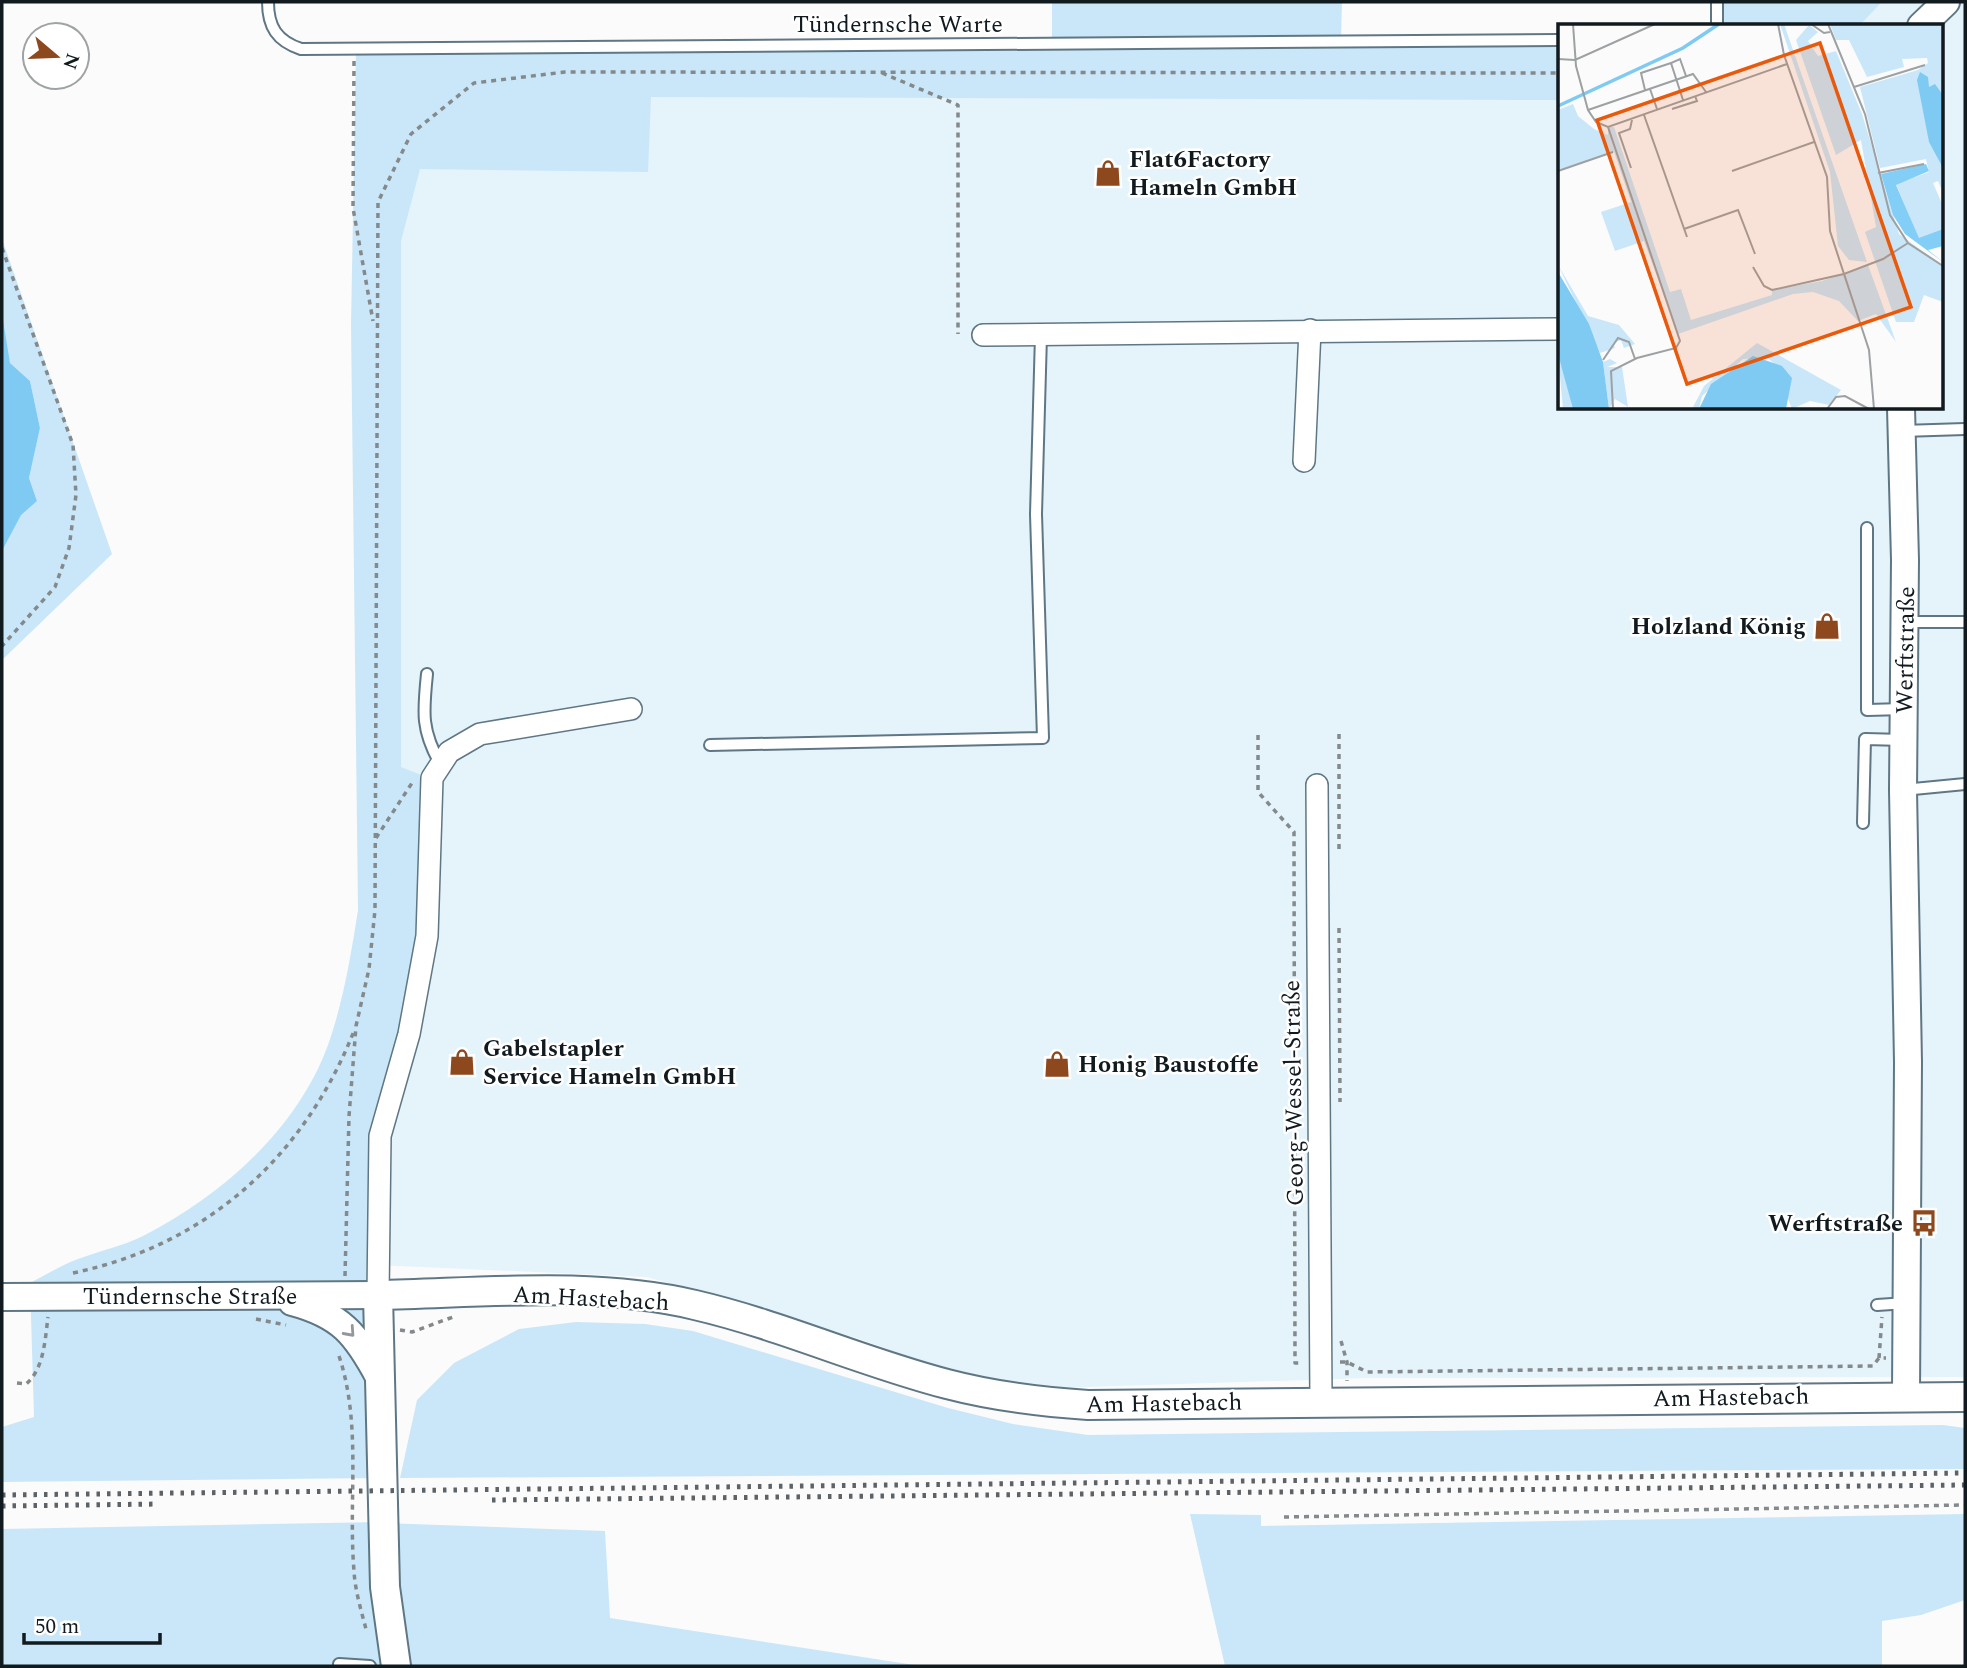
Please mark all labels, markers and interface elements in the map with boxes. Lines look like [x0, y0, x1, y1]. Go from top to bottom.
street label: Tündernsche Warte [793, 7, 1003, 43]
north arrow [21, 21, 91, 91]
inset map [1558, 24, 1942, 410]
text: N [54, 49, 87, 73]
place label: Flat6Factory Hameln GmbH [1129, 142, 1297, 206]
shop icon: Flat6Factory Hameln GmbH [1093, 158, 1123, 188]
street label: Werftstraße [1887, 586, 1925, 714]
place label: Holzland König [1631, 609, 1806, 645]
shop icon: Holzland König [1812, 611, 1842, 641]
street label: Georg-Wessel-Straße [1274, 980, 1314, 1206]
place label: Gabelstapler Service Hameln GmbH [483, 1031, 736, 1095]
shop icon: Gabelstapler Service Hameln GmbH [447, 1047, 477, 1077]
place label: Honig Baustoffe [1078, 1047, 1259, 1083]
shop icon: Honig Baustoffe [1042, 1049, 1072, 1079]
place label: Werftstraße [1768, 1206, 1903, 1242]
bus stop icon: Werftstraße [1909, 1208, 1939, 1238]
street label: Am Hastebach [512, 1277, 670, 1321]
street label: Tündernsche Straße [83, 1279, 297, 1315]
one-way arrow [342, 1324, 354, 1337]
street label: Am Hastebach [1652, 1379, 1810, 1417]
street label: Am Hastebach [1085, 1385, 1243, 1423]
scale bar [24, 1602, 161, 1646]
text: 50 m [35, 1611, 79, 1643]

